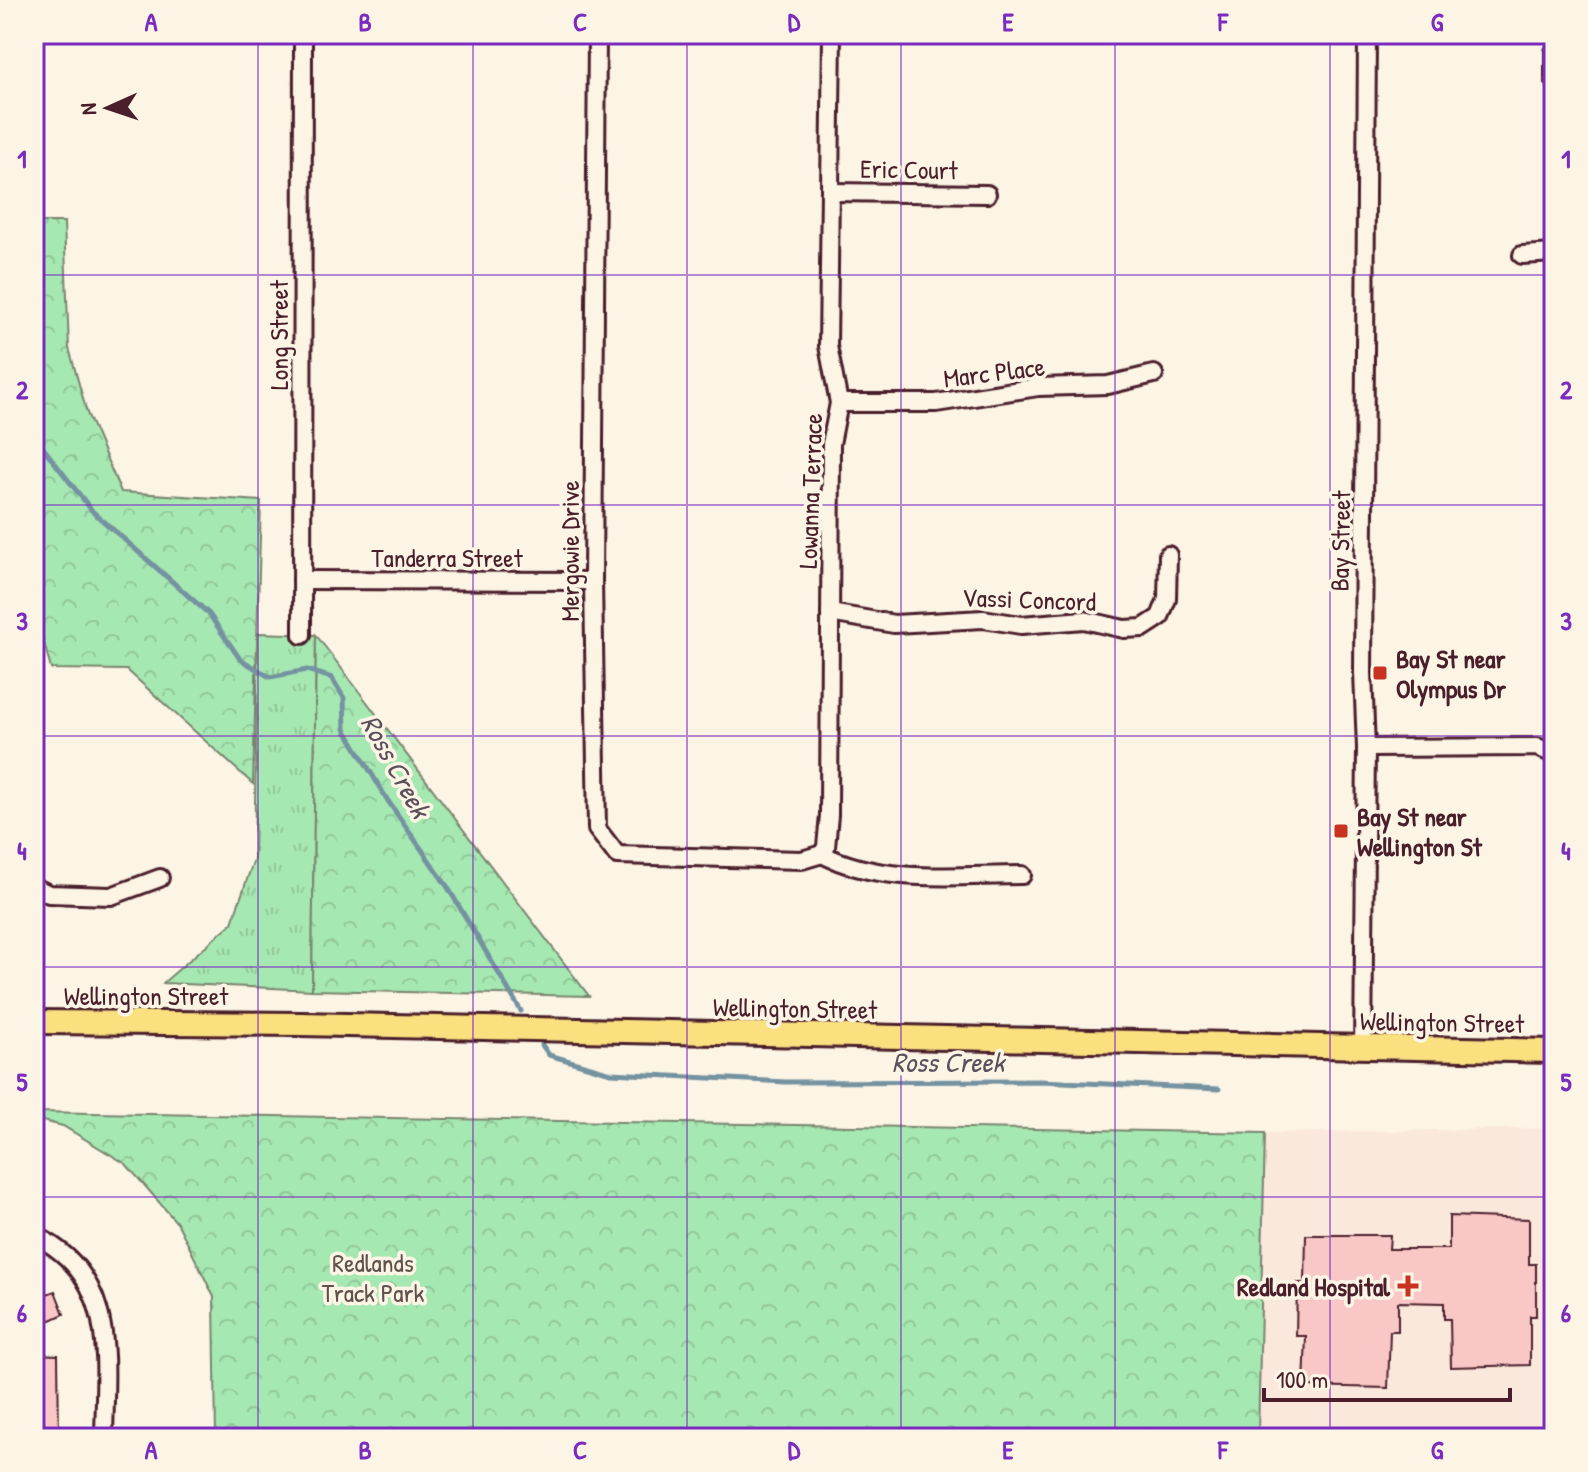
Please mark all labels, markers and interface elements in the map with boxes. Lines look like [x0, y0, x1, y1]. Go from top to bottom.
text: A [145, 4, 158, 39]
text: B [358, 4, 372, 39]
text: C [573, 4, 587, 39]
text: D [788, 4, 801, 39]
text: E [1002, 4, 1014, 39]
text: F [1217, 4, 1229, 39]
text: G [1431, 4, 1444, 39]
north arrow [68, 68, 148, 148]
text: N [73, 102, 103, 116]
text: 1 [17, 141, 27, 176]
text: 1 [1561, 141, 1571, 176]
street label: Eric Court [860, 151, 959, 187]
street label: Long Street [261, 279, 296, 390]
street label: Marc Place [941, 348, 1047, 396]
text: 2 [16, 372, 29, 407]
text: 2 [1560, 372, 1573, 407]
street label: Lowanna Terrace [790, 413, 830, 569]
street label: Mergowie Drive [552, 481, 587, 622]
street label: Bay Street [1322, 489, 1358, 592]
street label: Tanderra Street [371, 540, 524, 575]
street label: Vassi Concord [962, 579, 1096, 619]
text: 3 [16, 603, 28, 638]
text: 3 [1560, 603, 1572, 638]
place label: Bay St near Olympus Dr [1396, 641, 1507, 707]
marker: Bay St near Olympus Dr [1371, 664, 1389, 682]
water label: Ross Creek [352, 708, 441, 826]
place label: Bay St near Wellington St [1357, 799, 1483, 865]
marker: Bay St near Wellington St [1332, 822, 1350, 840]
text: 4 [17, 833, 27, 868]
text: 4 [1561, 833, 1571, 868]
street label: Wellington Street [64, 978, 229, 1013]
street label: Wellington Street [713, 989, 879, 1027]
street label: Wellington Street [1360, 1003, 1526, 1041]
water label: Ross Creek [892, 1043, 1006, 1081]
text: 5 [17, 1064, 28, 1099]
text: 5 [1561, 1064, 1572, 1099]
park label: Redlands Track Park [322, 1245, 425, 1310]
place label: Redland Hospital [1237, 1269, 1391, 1305]
marker: Redland Hospital [1397, 1275, 1419, 1297]
text: 6 [17, 1295, 28, 1330]
text: 6 [1561, 1295, 1572, 1330]
scale bar [1264, 1352, 1510, 1402]
text: 100 m [1276, 1363, 1328, 1395]
text: A [145, 1432, 158, 1467]
text: B [358, 1432, 372, 1467]
text: C [573, 1432, 587, 1467]
text: D [788, 1432, 801, 1467]
text: E [1002, 1432, 1014, 1467]
text: F [1217, 1432, 1229, 1467]
text: G [1431, 1432, 1444, 1467]

